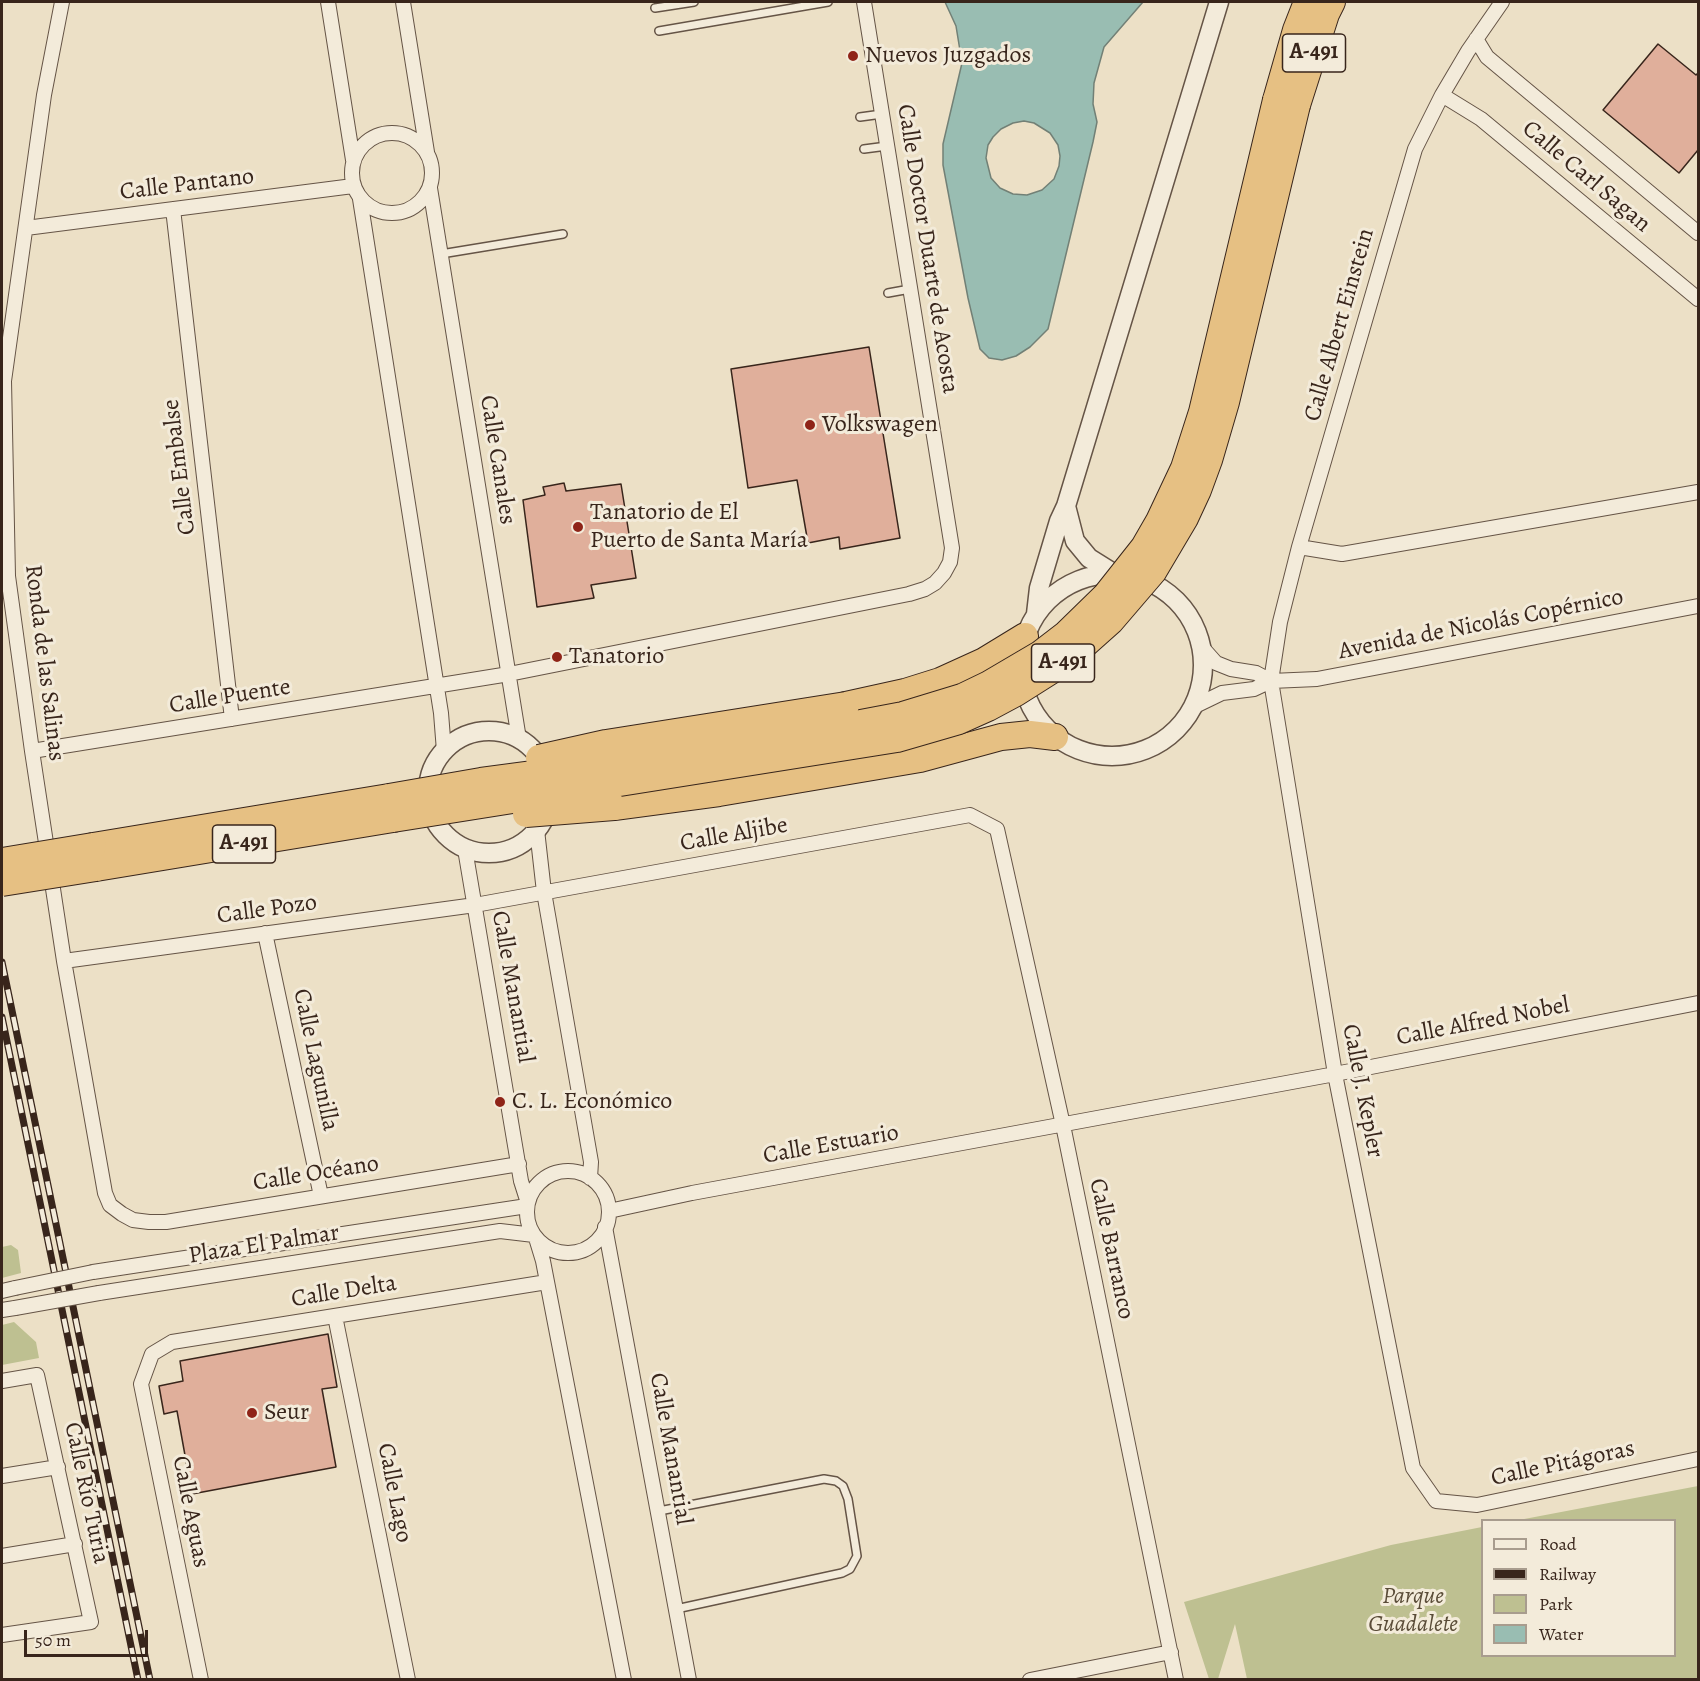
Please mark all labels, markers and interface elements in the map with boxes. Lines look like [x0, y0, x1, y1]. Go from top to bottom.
road number: A-491 [1282, 34, 1346, 72]
place label: Nuevos Juzgados [865, 42, 1031, 70]
marker: Nuevos Juzgados [846, 49, 860, 63]
street label: Calle Doctor Duarte de Acosta [890, 102, 964, 396]
street label: Calle Carl Sagan [1516, 115, 1656, 239]
street label: Calle Pantano [118, 162, 256, 208]
street label: Calle Albert Einstein [1299, 225, 1381, 425]
street label: Calle Canales [473, 393, 521, 527]
street label: Calle Embalse [157, 398, 203, 536]
place label: Volkswagen [822, 411, 938, 439]
marker: Volkswagen [803, 418, 817, 432]
place label: Tanatorio de El Puerto de Santa María [590, 499, 808, 555]
marker: Tanatorio de El Puerto de Santa María [571, 520, 585, 534]
street label: Ronda de las Salinas [18, 563, 70, 763]
street label: Avenida de Nicolás Copérnico [1336, 583, 1626, 667]
place label: Tanatorio [569, 643, 664, 671]
road number: A-491 [1032, 644, 1094, 682]
marker: Tanatorio [550, 650, 564, 664]
street label: Calle Puente [167, 673, 293, 721]
street label: Calle Aljibe [678, 811, 790, 859]
road number: A-491 [212, 825, 276, 863]
street label: Calle Pozo [215, 889, 319, 931]
street label: Calle Manantial [484, 909, 540, 1065]
street label: Calle Lagunilla [286, 986, 344, 1134]
street label: Calle Alfred Nobel [1394, 991, 1572, 1053]
street label: Calle J. Kepler [1335, 1022, 1389, 1160]
place label: C. L. Económico [512, 1088, 672, 1116]
marker: C. L. Económico [493, 1095, 507, 1109]
street label: Calle Estuario [761, 1119, 901, 1171]
street label: Calle Océano [251, 1150, 381, 1198]
street label: Calle Barranco [1082, 1176, 1140, 1322]
street label: Plaza El Palmar [187, 1219, 341, 1271]
street label: Calle Delta [289, 1269, 399, 1315]
street label: Calle Manantial [642, 1371, 698, 1527]
place label: Seur [264, 1399, 309, 1427]
marker: Seur [245, 1406, 259, 1420]
street label: Calle Río Turia [57, 1420, 115, 1566]
street label: Calle Pitágoras [1489, 1435, 1637, 1493]
street label: Calle Lago [370, 1441, 418, 1545]
street label: Calle Aguas [165, 1454, 215, 1570]
legend [1481, 1519, 1676, 1657]
text: Road [1539, 1532, 1576, 1556]
text: Railway [1539, 1562, 1596, 1586]
park label: Parque Guadalete [1368, 1583, 1458, 1639]
text: Park [1539, 1592, 1573, 1616]
scale bar [27, 1618, 152, 1656]
text: Water [1539, 1622, 1584, 1646]
text: 50 m [35, 1628, 71, 1652]

